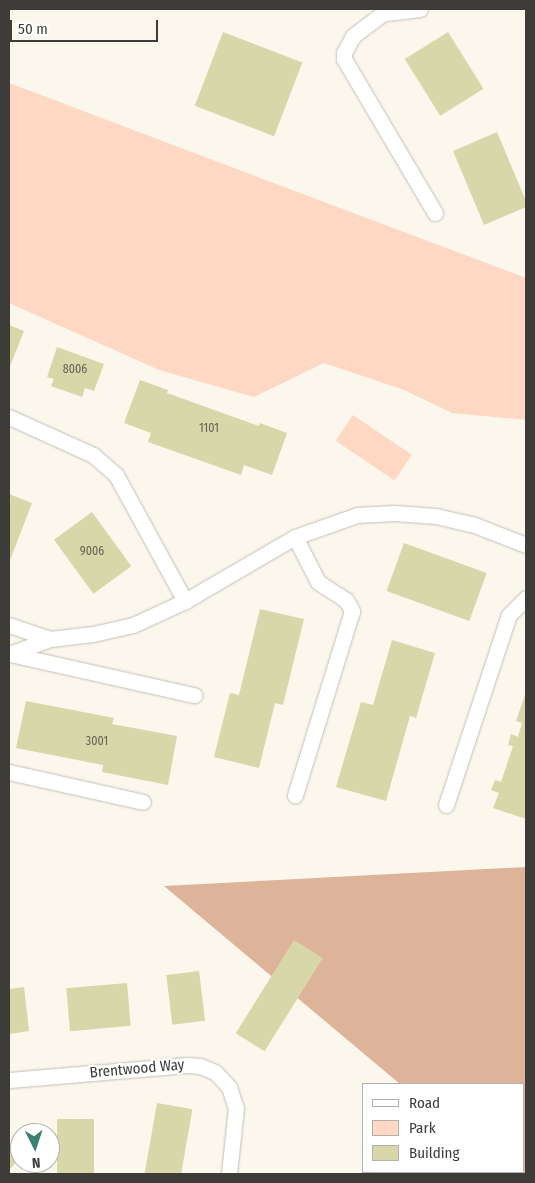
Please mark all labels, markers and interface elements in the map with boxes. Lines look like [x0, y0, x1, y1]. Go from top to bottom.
scale bar [12, 10, 160, 42]
text: 50 m [18, 20, 48, 38]
house number: 8006 [63, 363, 87, 377]
house number: 1101 [199, 422, 219, 436]
house number: 9006 [80, 545, 104, 559]
house number: 3001 [86, 735, 108, 749]
street label: Brentwood Way [89, 1056, 185, 1082]
legend [362, 1083, 525, 1173]
text: Road [409, 1094, 440, 1112]
text: Park [409, 1119, 436, 1137]
north arrow [10, 1123, 60, 1173]
text: Building [409, 1144, 460, 1162]
text: N [31, 1154, 41, 1171]

